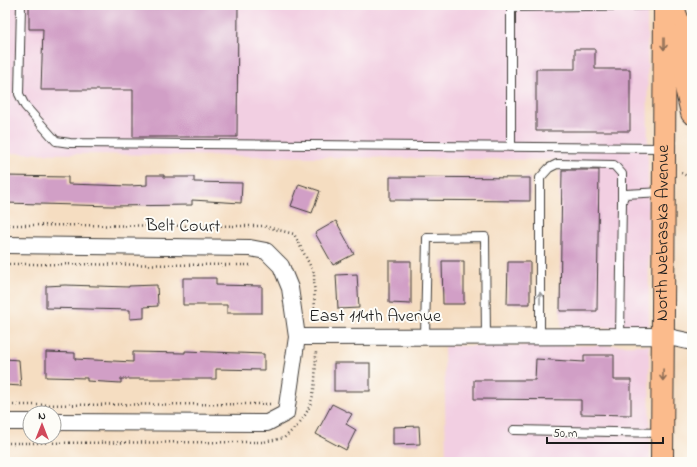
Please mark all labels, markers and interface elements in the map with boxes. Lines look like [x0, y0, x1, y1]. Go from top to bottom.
one-way arrow [661, 37, 668, 50]
street label: North Nebraska Avenue [650, 144, 677, 321]
street label: Belt Court [144, 213, 221, 241]
one-way arrow [536, 292, 544, 305]
street label: East 114th Avenue [309, 304, 442, 330]
one-way arrow [660, 368, 667, 381]
north arrow [22, 405, 62, 445]
text: N [38, 408, 46, 424]
scale bar [547, 419, 663, 445]
text: 50 m [553, 425, 577, 443]

